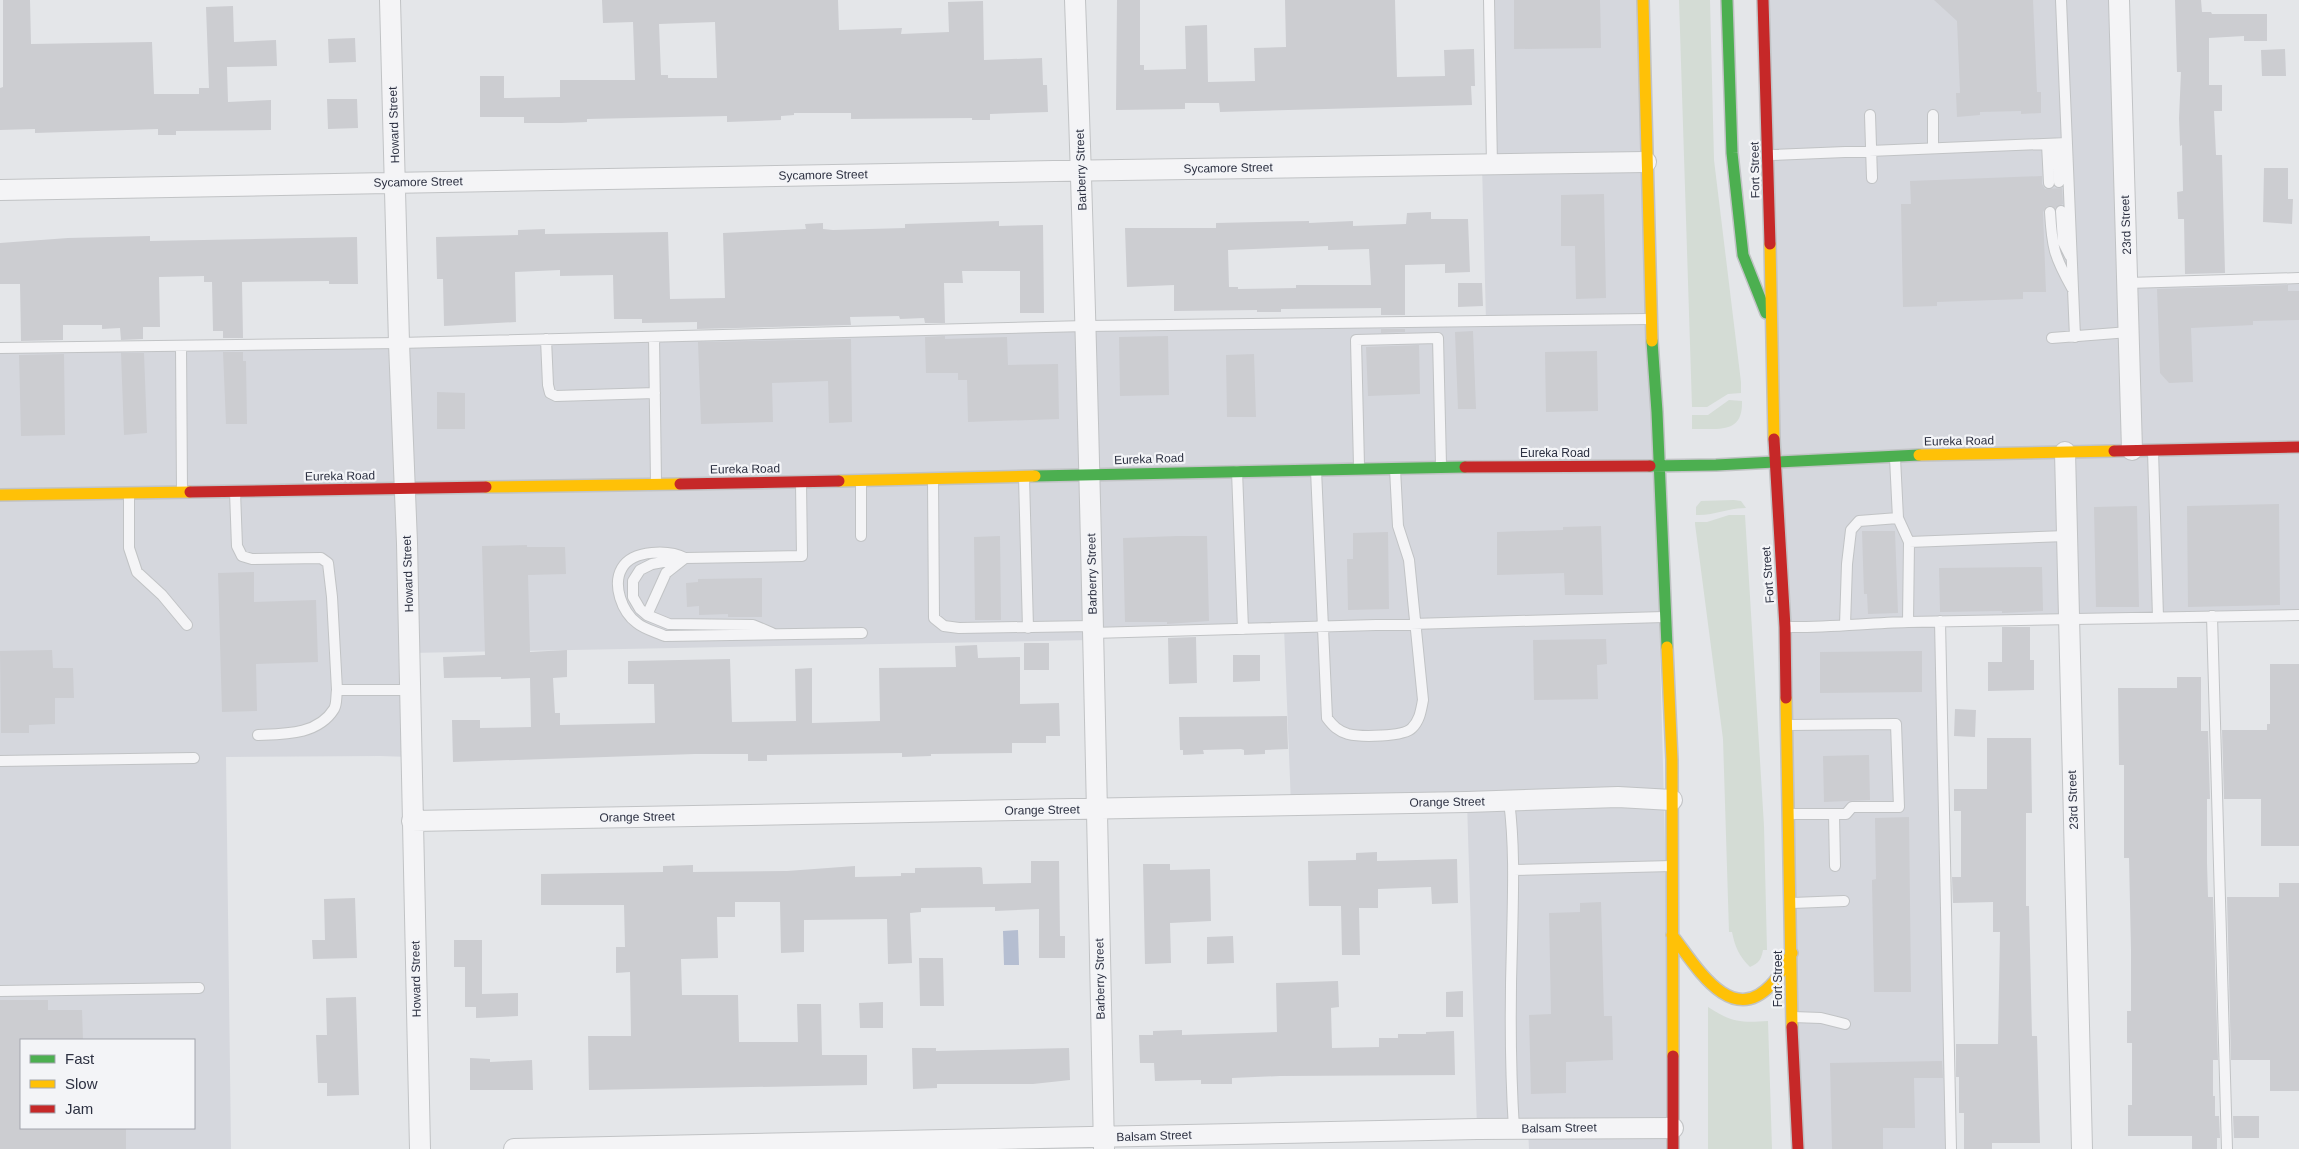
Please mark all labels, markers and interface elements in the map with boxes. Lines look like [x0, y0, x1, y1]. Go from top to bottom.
street label: Howard Street [386, 86, 402, 164]
street label: Barberry Street [1073, 128, 1089, 211]
street label: Fort Street [1747, 141, 1762, 198]
street label: Sycamore Street [1183, 160, 1273, 176]
street label: Sycamore Street [778, 167, 868, 183]
street label: Sycamore Street [373, 174, 463, 190]
street label: 23rd Street [2118, 194, 2134, 255]
street label: Eureka Road [1924, 433, 1994, 449]
street label: Eureka Road [1520, 446, 1590, 460]
street label: Eureka Road [1114, 451, 1184, 467]
street label: Eureka Road [710, 461, 780, 477]
street label: Eureka Road [305, 468, 375, 484]
street label: Barberry Street [1084, 533, 1100, 615]
street label: Howard Street [400, 535, 416, 613]
street label: Fort Street [1759, 546, 1777, 604]
street label: 23rd Street [2065, 769, 2081, 830]
street label: Orange Street [1409, 794, 1485, 810]
street label: Orange Street [1004, 802, 1080, 818]
street label: Orange Street [599, 809, 675, 825]
street label: Barberry Street [1092, 938, 1108, 1020]
street label: Howard Street [408, 940, 424, 1017]
street label: Fort Street [1771, 950, 1785, 1007]
legend [20, 1039, 195, 1129]
text: Fast [65, 1050, 95, 1067]
text: Slow [65, 1075, 98, 1092]
text: Jam [65, 1100, 93, 1117]
street label: Balsam Street [1521, 1120, 1597, 1136]
street label: Balsam Street [1116, 1128, 1193, 1144]

